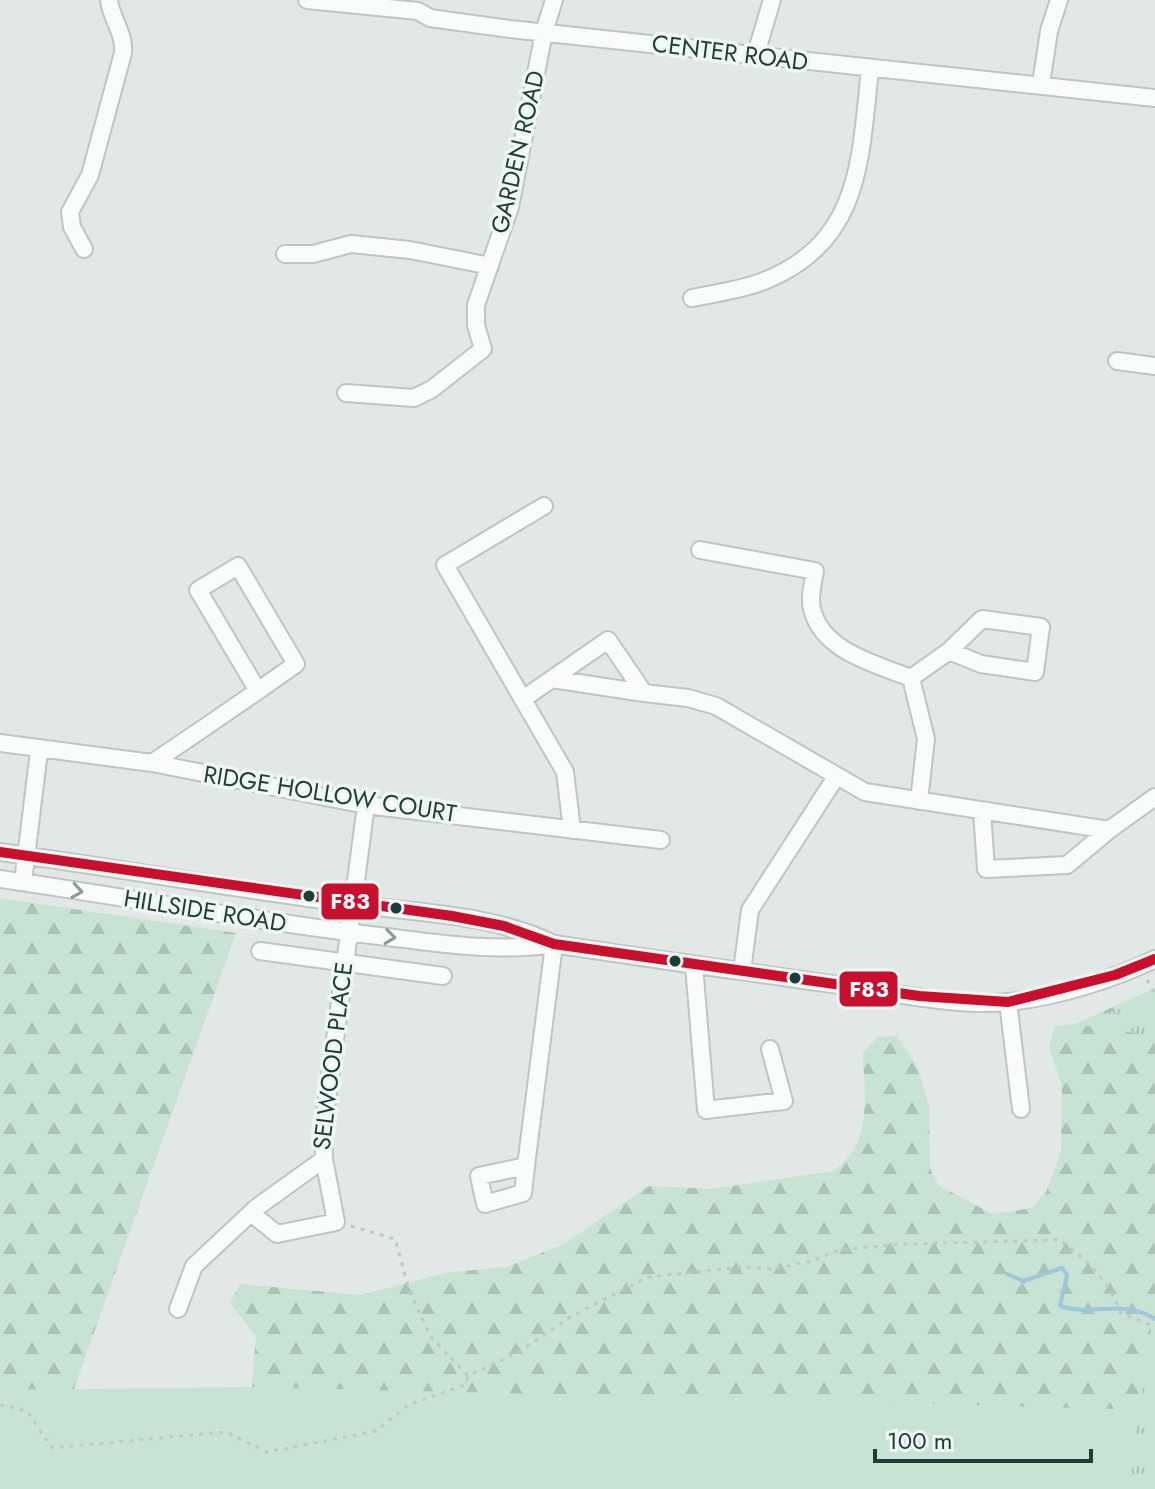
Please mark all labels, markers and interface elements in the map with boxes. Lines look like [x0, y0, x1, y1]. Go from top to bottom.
street label: CENTER ROAD [650, 26, 810, 79]
street label: GARDEN ROAD [482, 67, 553, 237]
street label: RIDGE HOLLOW COURT [201, 756, 459, 831]
street label: HILLSIDE ROAD [121, 880, 289, 941]
one-way arrow [70, 882, 84, 899]
line badge: F83 [320, 882, 380, 921]
text: F83 [330, 885, 370, 917]
unlabelled marker [301, 888, 317, 904]
unlabelled marker [388, 900, 404, 916]
one-way arrow [384, 929, 397, 946]
unlabelled marker [667, 953, 683, 969]
street label: SELWOOD PLACE [304, 960, 361, 1152]
unlabelled marker [787, 970, 803, 986]
line badge: F83 [838, 970, 899, 1008]
text: F83 [849, 973, 889, 1005]
scale bar [875, 1413, 1091, 1463]
text: 100 m [887, 1423, 953, 1458]

